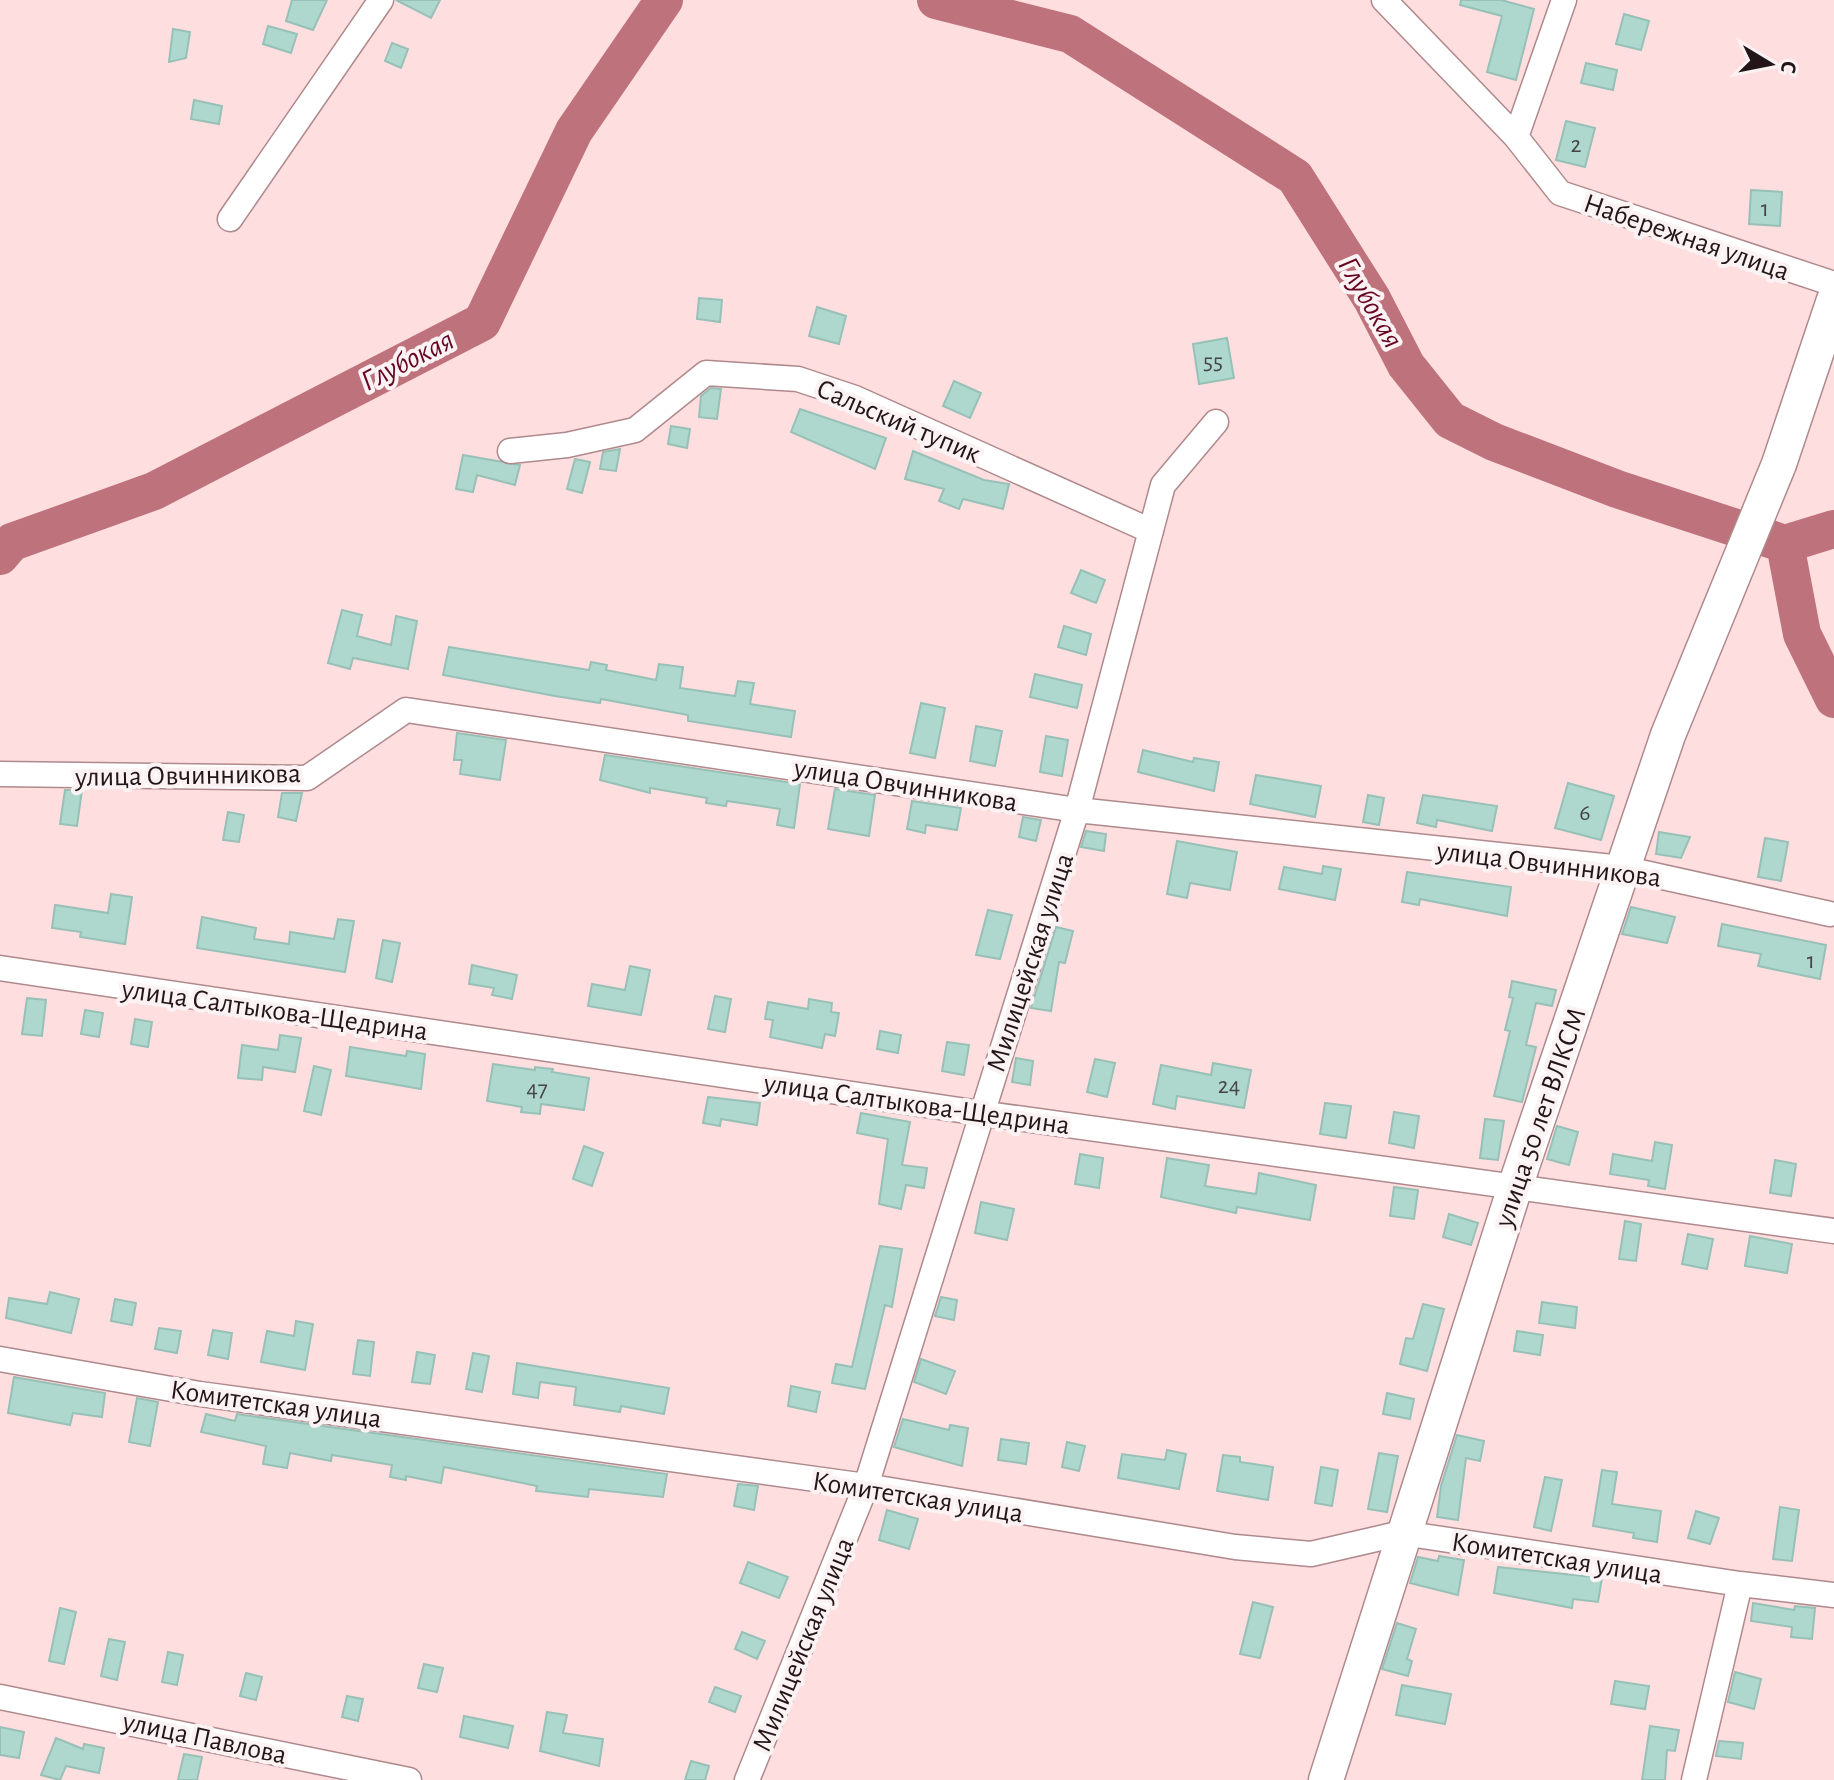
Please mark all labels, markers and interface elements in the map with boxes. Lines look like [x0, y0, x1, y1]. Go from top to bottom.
north arrow [1730, 24, 1810, 104]
text: С [1777, 59, 1801, 75]
house number: 2 [1571, 133, 1582, 157]
street label: Набережная улица [1580, 190, 1793, 286]
house number: 1 [1761, 197, 1769, 221]
water label: Глубокая [1332, 252, 1408, 353]
water label: Глубокая [356, 325, 459, 397]
house number: 55 [1203, 350, 1223, 374]
street label: Сальский тупик [812, 375, 984, 469]
street label: улица Овчинникова [791, 754, 1020, 817]
street label: улица Овчинникова [74, 760, 301, 792]
house number: 6 [1579, 801, 1591, 825]
street label: улица Овчинникова [1434, 837, 1663, 893]
street label: Милицейская улица [982, 850, 1079, 1075]
house number: 1 [1807, 949, 1815, 973]
street label: улица Салтыкова-Щедрина [119, 975, 430, 1046]
street label: улица 50 лет ВЛКСМ [1490, 1004, 1592, 1232]
street label: улица Салтыкова-Щедрина [761, 1069, 1072, 1140]
house number: 24 [1218, 1074, 1240, 1098]
house number: 47 [526, 1077, 548, 1101]
street label: Комитетская улица [168, 1376, 383, 1434]
street label: Комитетская улица [810, 1467, 1025, 1528]
street label: Комитетская улица [1449, 1528, 1664, 1589]
street label: Милицейская улица [748, 1534, 860, 1756]
street label: улица Павлова [119, 1708, 289, 1770]

